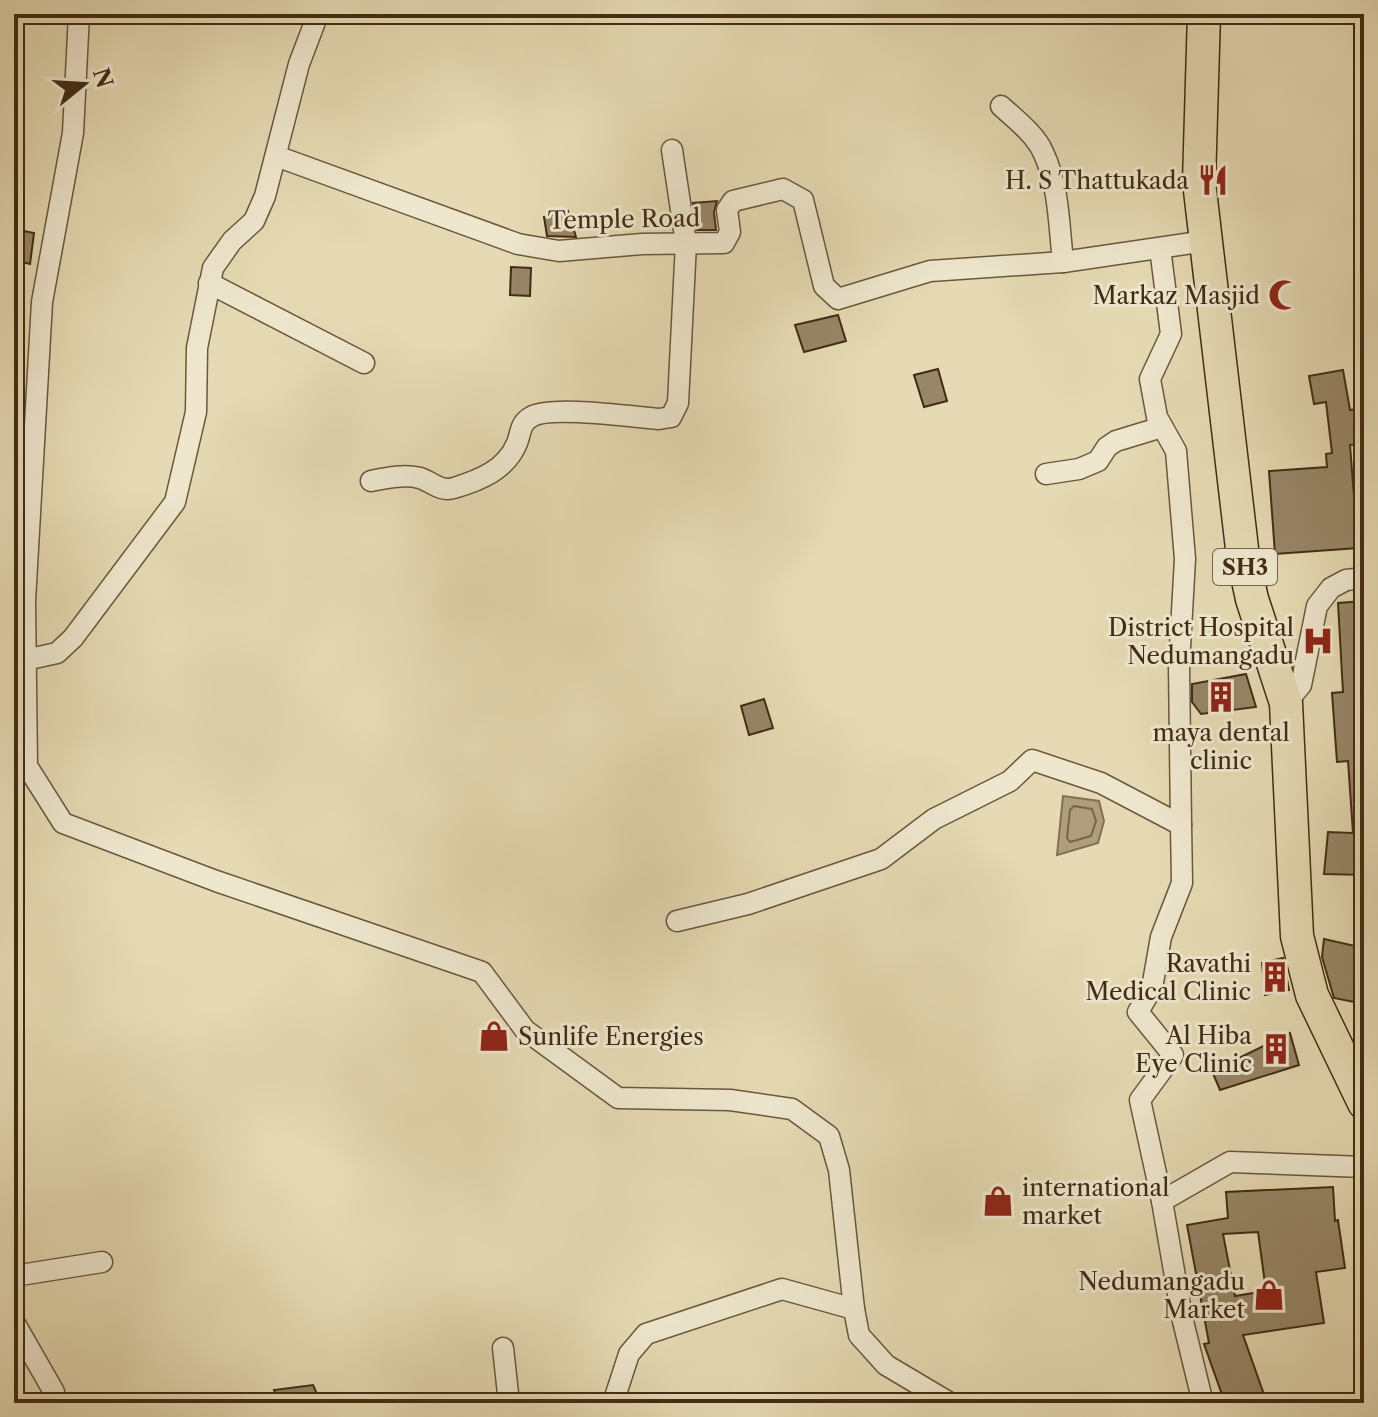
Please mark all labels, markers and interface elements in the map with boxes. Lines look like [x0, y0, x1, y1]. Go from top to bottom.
north arrow [44, 44, 124, 124]
text: N [87, 65, 118, 91]
restaurant icon: H. S Thattukada [1196, 163, 1230, 197]
place label: H. S Thattukada [1005, 166, 1189, 195]
street label: Temple Road [547, 203, 701, 235]
mosque icon: Markaz Masjid [1267, 278, 1301, 312]
place label: Markaz Masjid [1092, 281, 1260, 310]
road number: SH3 [1213, 549, 1277, 585]
place label: District Hospital Nedumangadu [1108, 613, 1294, 670]
hospital icon: District Hospital Nedumangadu [1301, 624, 1335, 658]
building icon: maya dental clinic [1204, 680, 1238, 714]
place label: maya dental clinic [1152, 718, 1290, 775]
place label: Ravathi Medical Clinic [1085, 949, 1251, 1006]
building icon: Ravathi Medical Clinic [1258, 960, 1292, 994]
shop icon: Sunlife Energies [477, 1019, 511, 1053]
place label: Al Hiba Eye Clinic [1135, 1021, 1252, 1078]
place label: Sunlife Energies [518, 1022, 704, 1051]
building icon: Al Hiba Eye Clinic [1259, 1032, 1293, 1066]
place label: international market [1022, 1173, 1169, 1230]
shop icon: international market [981, 1184, 1015, 1218]
place label: Nedumangadu Market [1078, 1267, 1246, 1324]
shop icon: Nedumangadu Market [1252, 1278, 1286, 1312]

